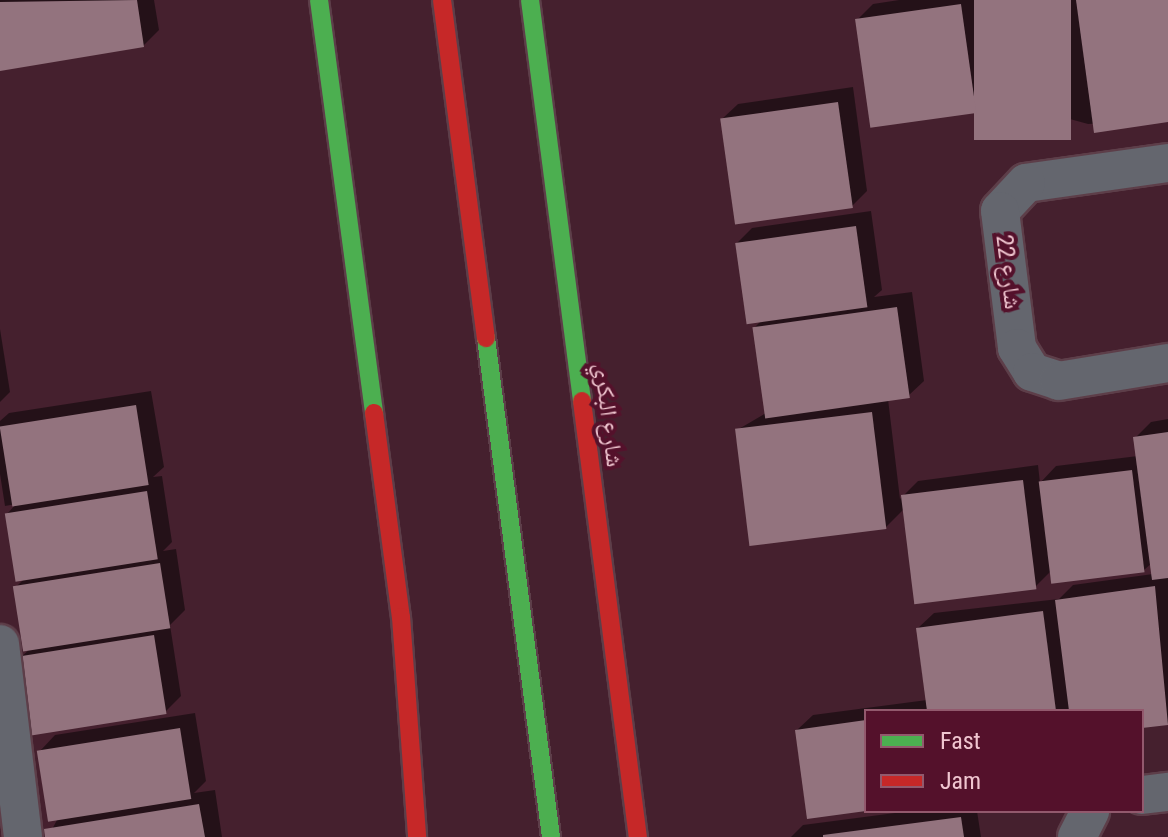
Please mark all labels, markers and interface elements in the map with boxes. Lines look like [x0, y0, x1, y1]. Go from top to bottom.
street label: شارع 22 [989, 233, 1027, 311]
street label: شارع البكري [587, 361, 629, 469]
legend [864, 709, 1144, 813]
text: Fast [940, 727, 981, 755]
text: Jam [940, 767, 981, 795]

